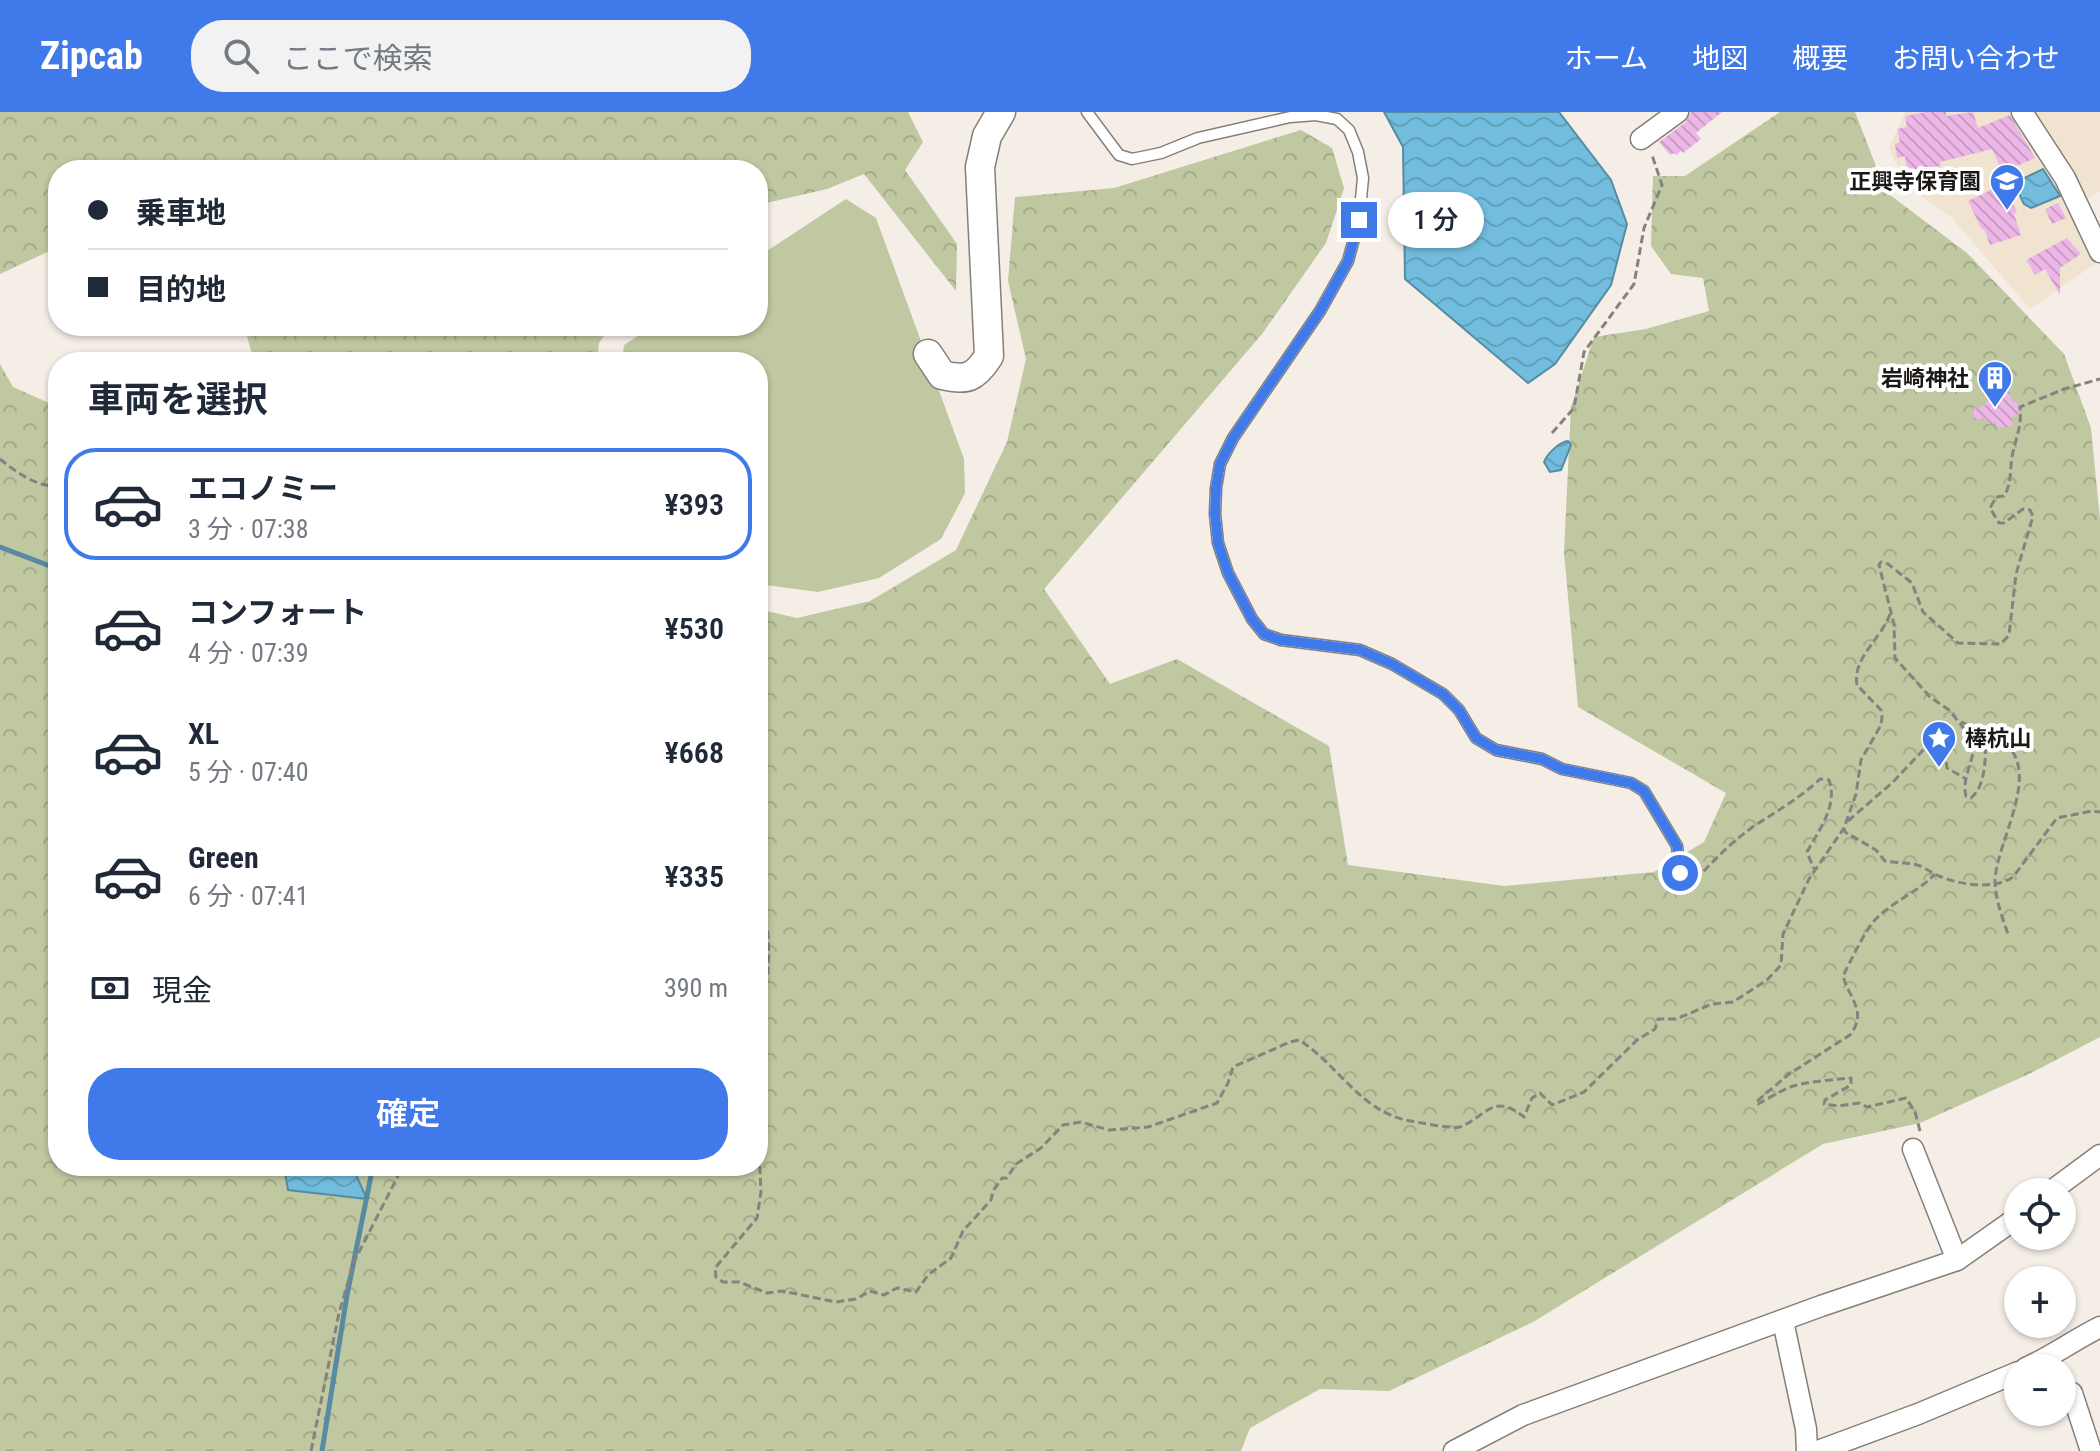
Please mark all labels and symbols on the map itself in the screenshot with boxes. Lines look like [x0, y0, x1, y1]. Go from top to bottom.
school or university icon: 正興寺保育園 [1988, 162, 2026, 212]
place label: 正興寺保育園 [1849, 169, 1981, 194]
callout: 1 分 [1387, 192, 1483, 248]
route end [1341, 202, 1377, 238]
building icon: 岩崎神社 [1976, 359, 2014, 409]
place label: 岩崎神社 [1881, 366, 1969, 391]
place icon: 棒杭山 [1920, 719, 1958, 769]
place label: 棒杭山 [1965, 726, 2031, 751]
route start [1662, 855, 1698, 891]

